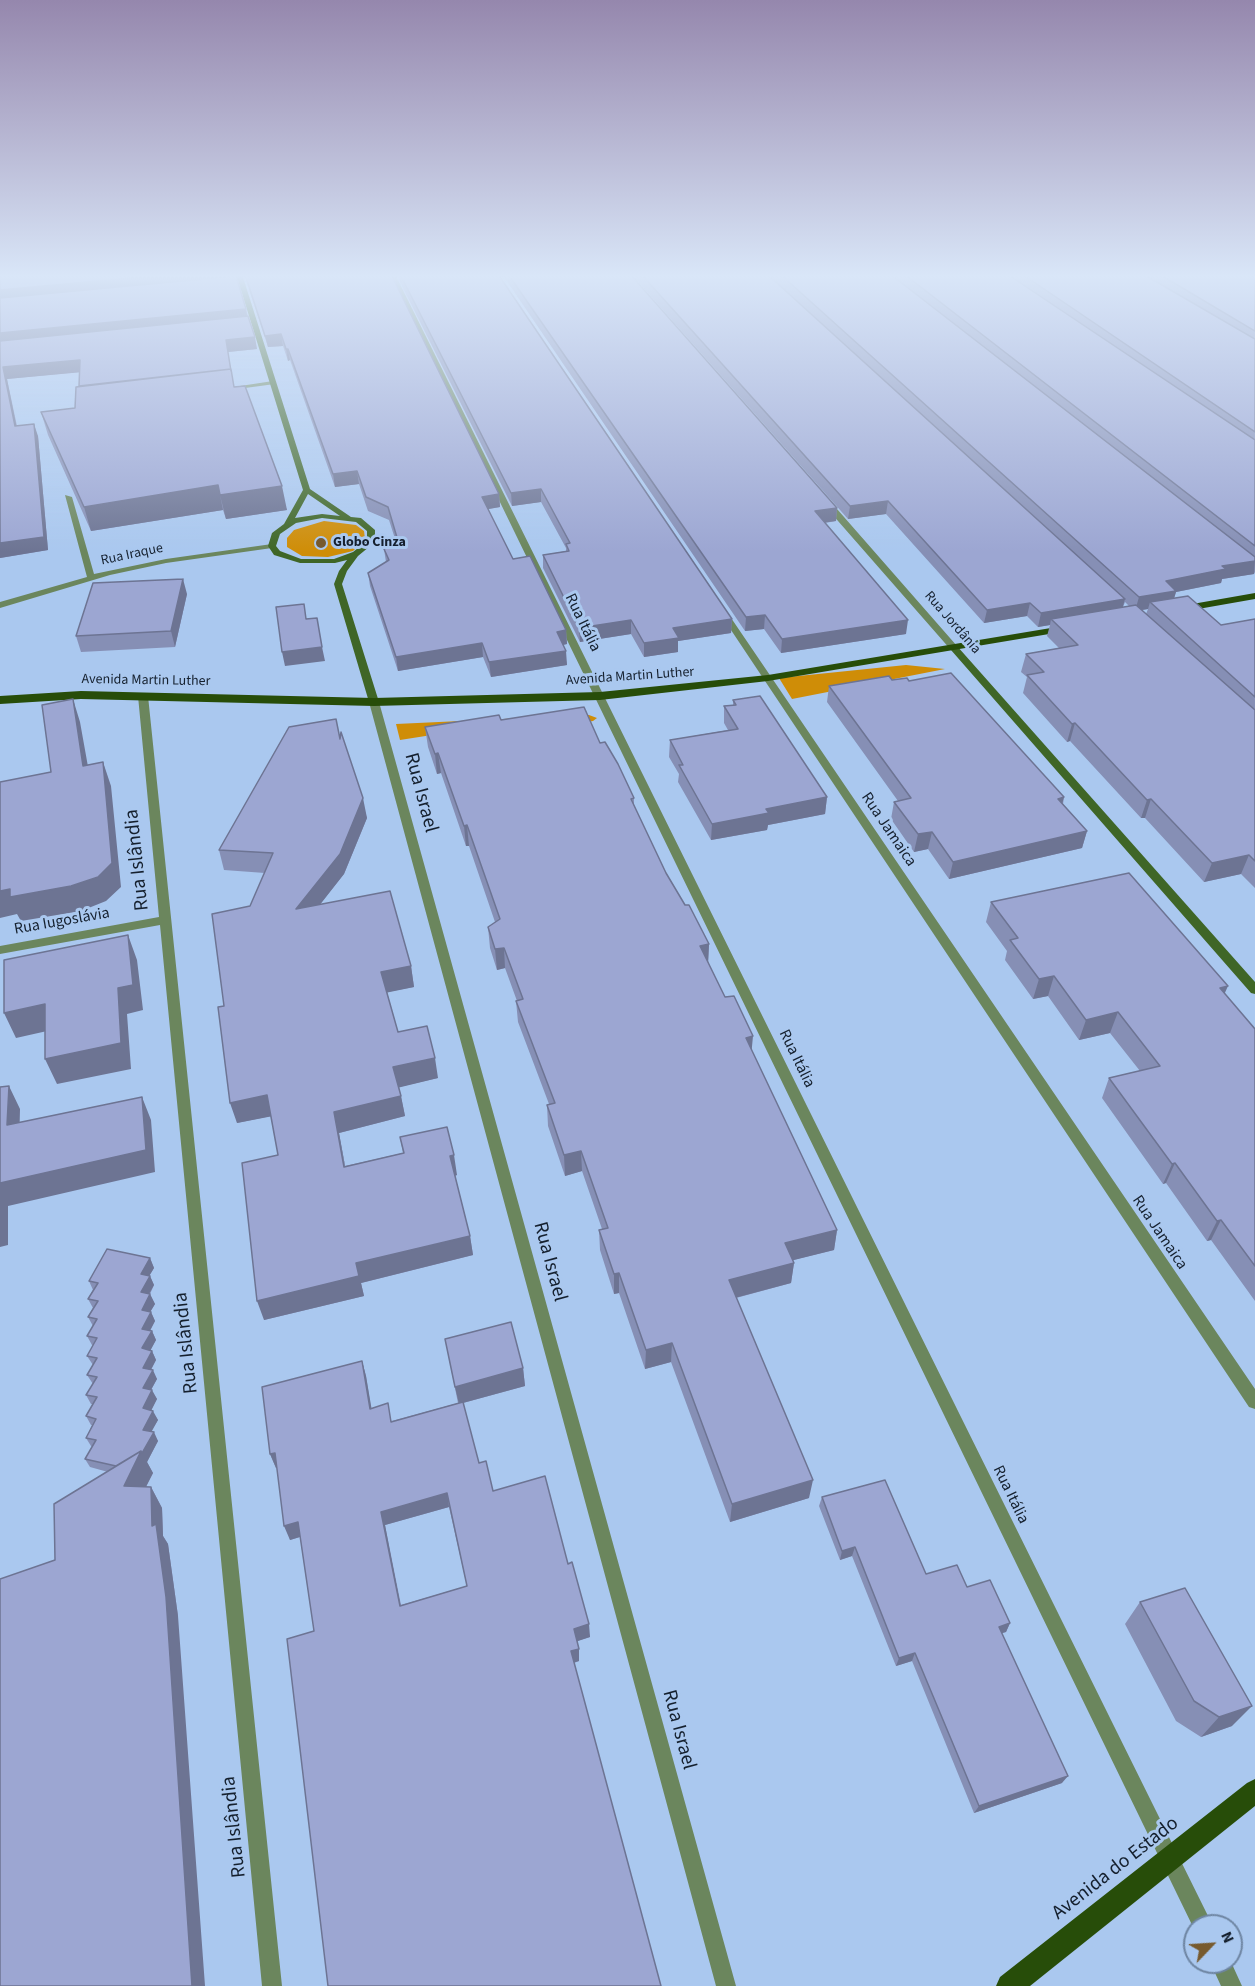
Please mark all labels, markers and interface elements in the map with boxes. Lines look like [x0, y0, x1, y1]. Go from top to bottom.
place label: Globo Cinza [333, 535, 406, 551]
marker: Globo Cinza [314, 536, 328, 550]
street label: Rua Iraque [99, 540, 165, 570]
street label: Rua Jordânia [920, 588, 984, 658]
street label: Rua Itália [560, 591, 604, 655]
street label: Avenida Martin Luther [565, 664, 695, 690]
street label: Avenida Martin Luther [81, 671, 211, 691]
street label: Rua Israel [398, 751, 442, 835]
street label: Rua Jamaica [856, 789, 920, 871]
street label: Rua Islândia [121, 808, 155, 912]
street label: Rua Iugoslávia [13, 904, 111, 940]
street label: Rua Itália [774, 1027, 818, 1091]
street label: Rua Jamaica [1127, 1192, 1191, 1274]
street label: Rua Israel [527, 1220, 571, 1304]
street label: Rua Islândia [170, 1291, 204, 1395]
street label: Rua Itália [988, 1463, 1032, 1527]
street label: Rua Israel [656, 1688, 700, 1772]
street label: Rua Islândia [218, 1775, 252, 1879]
street label: Avenida do Estado [1048, 1812, 1184, 1926]
north arrow [1183, 1914, 1243, 1974]
text: N [1215, 1928, 1240, 1947]

